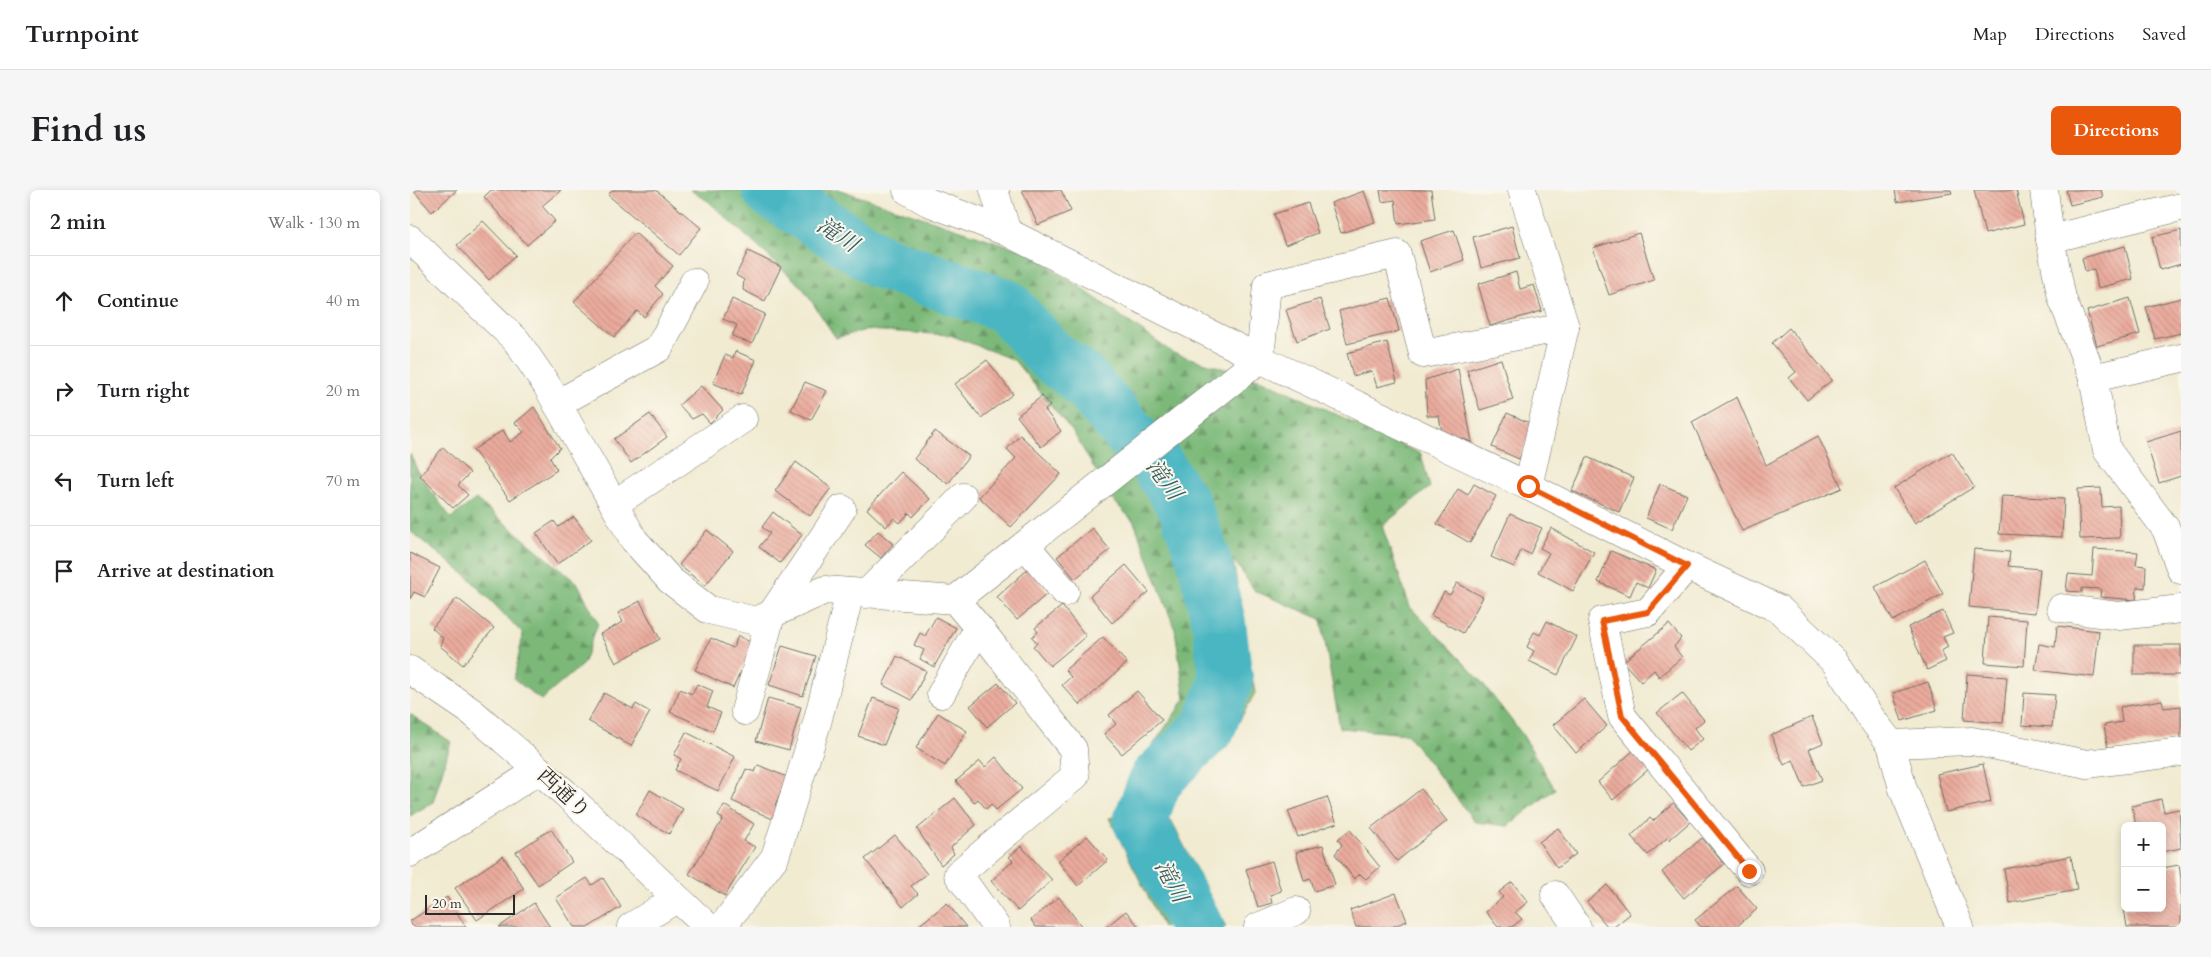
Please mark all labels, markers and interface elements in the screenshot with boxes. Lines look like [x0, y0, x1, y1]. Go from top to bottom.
text: Turnpoint [25, 18, 139, 51]
text: Map [1973, 22, 2007, 47]
text: Directions [2035, 22, 2114, 47]
text: Saved [2142, 22, 2186, 47]
text: Find us [30, 106, 146, 154]
button: Directions [2051, 106, 2181, 155]
text: 2 min [50, 208, 106, 237]
water label: 滝川 [811, 210, 866, 260]
text: Walk · 130 m [268, 212, 360, 234]
icon: ahead [50, 287, 78, 315]
text: Continue [97, 288, 179, 314]
text: 40 m [326, 290, 360, 312]
icon: right [50, 377, 78, 405]
text: Turn right [97, 378, 189, 404]
text: 20 m [326, 380, 360, 402]
water label: 滝川 [1139, 453, 1190, 508]
icon: left [50, 467, 78, 495]
text: Turn left [97, 468, 174, 494]
text: 70 m [326, 470, 360, 492]
route start [1517, 475, 1540, 498]
icon: arrive [50, 557, 78, 585]
text: Arrive at destination [97, 558, 274, 584]
street label: 西通り [531, 761, 597, 825]
map controls [2121, 822, 2166, 912]
button: + [2121, 822, 2166, 867]
water label: 滝川 [1148, 855, 1196, 910]
route end [1738, 860, 1761, 883]
button: − [2121, 867, 2166, 912]
scale bar [425, 892, 515, 915]
text: 20 m [432, 894, 462, 913]

